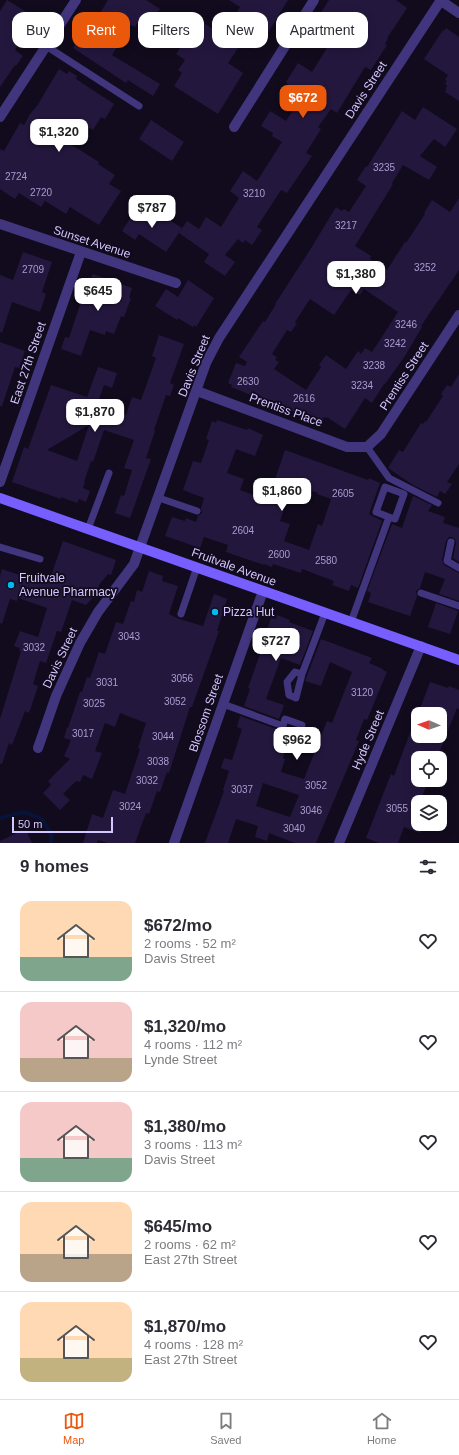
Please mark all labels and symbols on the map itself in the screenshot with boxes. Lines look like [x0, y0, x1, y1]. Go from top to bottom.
street label: Davis Street [342, 58, 390, 121]
pin: $672 [279, 85, 327, 119]
pin: $1,320 [26, 119, 92, 153]
house number: 3235 [373, 162, 396, 173]
house number: 2724 [5, 171, 28, 182]
house number: 2720 [30, 187, 53, 198]
house number: 3210 [243, 188, 266, 199]
pin: $787 [128, 195, 176, 229]
house number: 3217 [335, 220, 358, 231]
street label: Sunset Avenue [52, 223, 133, 261]
pin: $1,380 [323, 261, 389, 295]
house number: 3252 [414, 262, 437, 273]
house number: 2709 [22, 264, 45, 275]
pin: $645 [74, 278, 122, 312]
street label: East 27th Street [7, 319, 49, 406]
house number: 3246 [395, 319, 418, 330]
street label: Davis Street [175, 332, 213, 399]
house number: 3242 [384, 338, 407, 349]
street label: Prentiss Street [377, 339, 432, 413]
house number: 3238 [363, 360, 386, 371]
house number: 2630 [237, 376, 260, 387]
house number: 3234 [351, 380, 374, 391]
street label: Prentiss Place [248, 390, 325, 430]
house number: 2616 [293, 393, 316, 404]
pin: $1,870 [62, 399, 128, 433]
pin: $1,860 [249, 478, 315, 512]
house number: 2605 [332, 488, 355, 499]
house number: 2604 [232, 525, 255, 536]
street label: Fruitvale Avenue [190, 545, 279, 589]
house number: 2600 [268, 549, 291, 560]
house number: 2580 [315, 555, 338, 566]
place label: Fruitvale Avenue Pharmacy [19, 571, 117, 599]
marker: Fruitvale Avenue Pharmacy [6, 580, 16, 590]
place label: Pizza Hut [223, 605, 275, 619]
marker: Pizza Hut [210, 607, 220, 617]
street label: Davis Street [40, 625, 80, 691]
pin: $727 [252, 628, 300, 662]
house number: 3043 [118, 631, 141, 642]
house number: 3032 [23, 642, 46, 653]
street label: Blossom Street [186, 672, 226, 754]
house number: 3056 [171, 673, 194, 684]
house number: 3031 [96, 677, 119, 688]
house number: 3120 [351, 687, 374, 698]
house number: 3052 [164, 696, 187, 707]
house number: 3025 [83, 698, 106, 709]
street label: Hyde Street [349, 707, 387, 772]
north arrow [411, 707, 447, 743]
pin: $962 [273, 727, 321, 761]
house number: 3017 [72, 728, 95, 739]
house number: 3044 [152, 731, 175, 742]
house number: 3038 [147, 756, 170, 767]
house number: 3032 [136, 775, 159, 786]
house number: 3052 [305, 780, 328, 791]
house number: 3037 [231, 784, 254, 795]
house number: 3024 [119, 801, 142, 812]
house number: 3055 [386, 803, 409, 814]
house number: 3046 [300, 805, 323, 816]
scale bar [12, 815, 113, 834]
house number: 3040 [283, 823, 306, 834]

